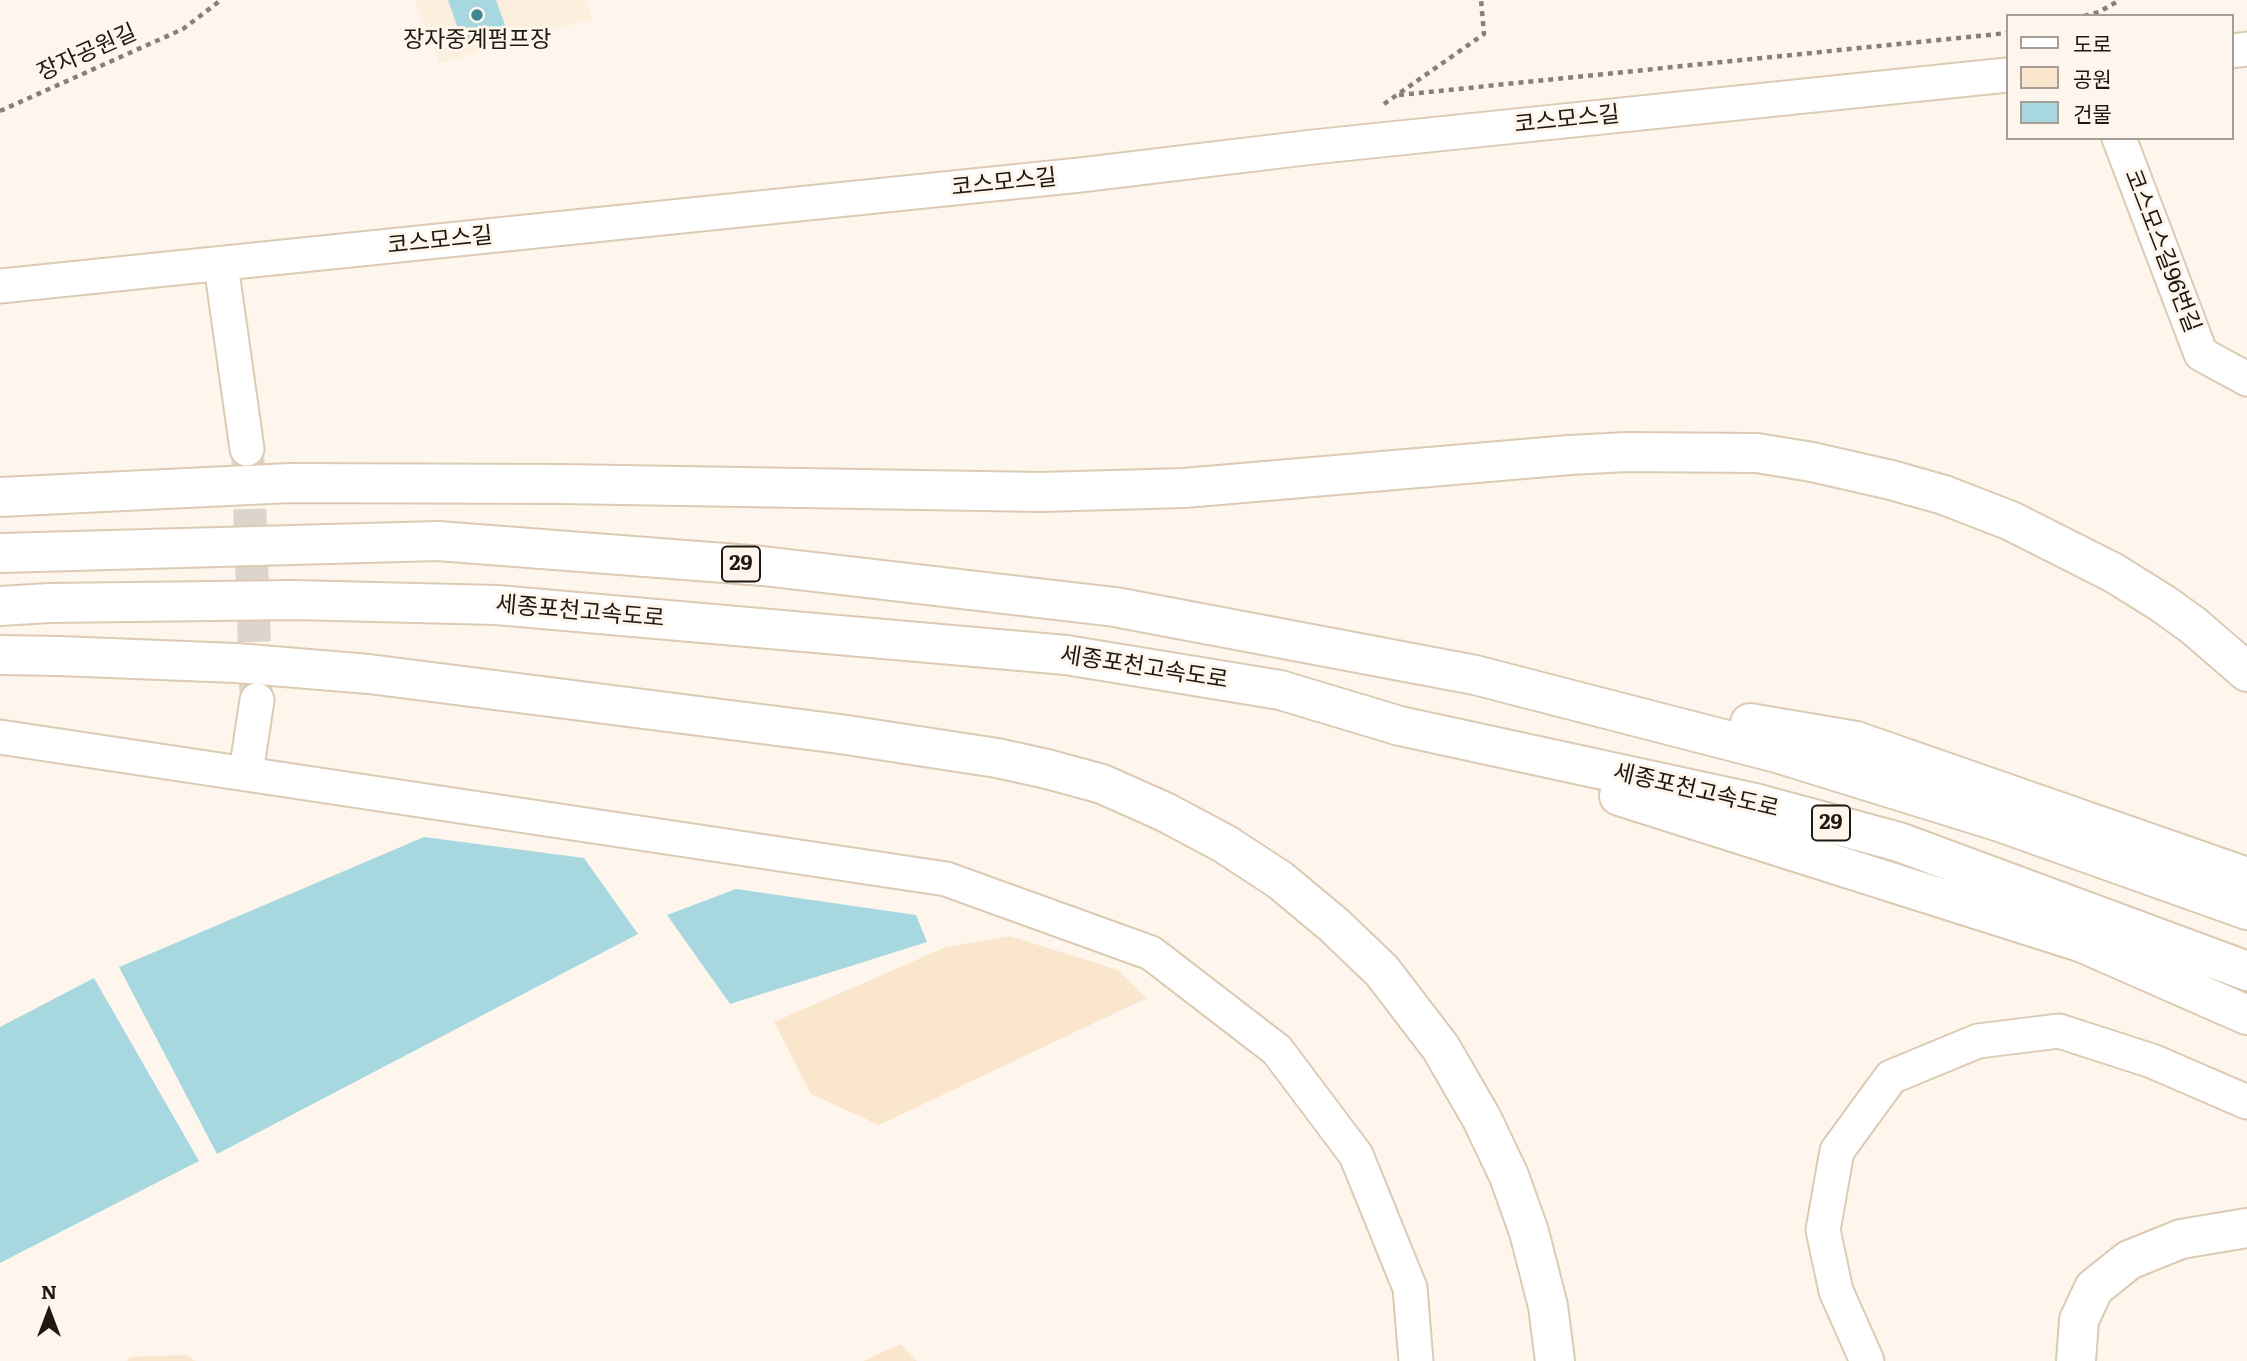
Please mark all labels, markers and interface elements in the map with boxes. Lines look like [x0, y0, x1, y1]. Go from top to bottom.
marker: 장자중계펌프장 [469, 7, 485, 23]
legend [2006, 14, 2233, 140]
street label: 장자공원길 [33, 19, 141, 87]
place label: 장자중계펌프장 [403, 26, 551, 54]
text: 도로 [2073, 27, 2112, 58]
text: 공원 [2073, 62, 2112, 93]
text: 건물 [2073, 97, 2112, 128]
street label: 코스모스길 [1513, 101, 1621, 139]
street label: 코스모스길 [950, 164, 1058, 202]
street label: 코스모스길96번길 [2118, 166, 2206, 336]
street label: 코스모스길 [386, 222, 494, 260]
road number: 29 [722, 546, 760, 582]
street label: 세종포천고속도로 [494, 591, 666, 633]
street label: 세종포천고속도로 [1058, 641, 1230, 695]
street label: 세종포천고속도로 [1610, 759, 1782, 823]
road number: 29 [1812, 806, 1850, 840]
north arrow [14, 1277, 84, 1347]
text: N [41, 1277, 57, 1305]

